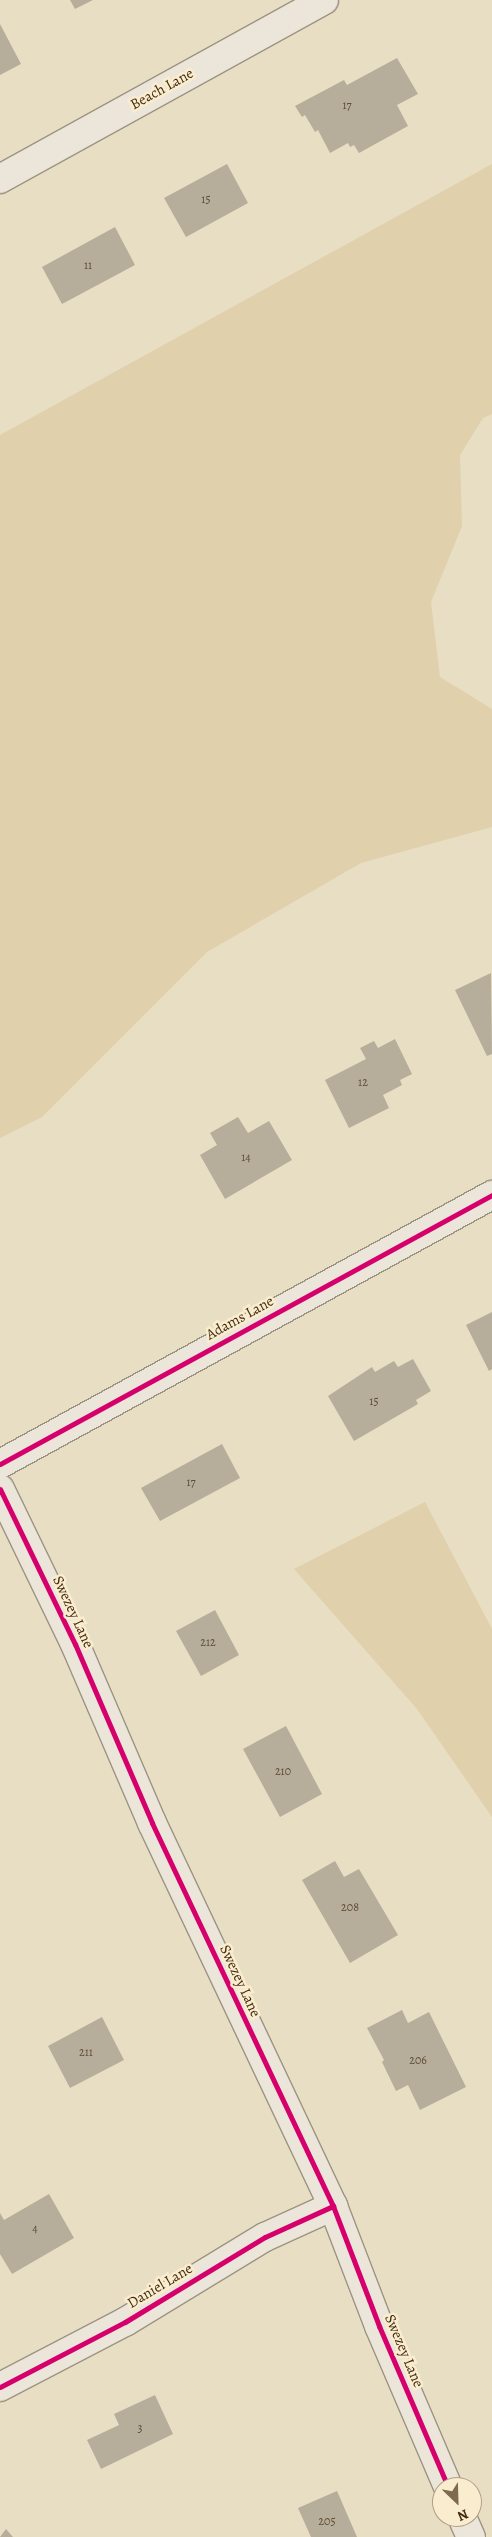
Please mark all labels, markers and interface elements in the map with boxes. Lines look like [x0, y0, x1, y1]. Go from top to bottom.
street label: Beach Lane [127, 64, 197, 114]
house number: 17 [342, 99, 352, 113]
house number: 15 [201, 193, 211, 207]
house number: 11 [84, 259, 92, 273]
house number: 12 [358, 1076, 368, 1090]
house number: 14 [241, 1151, 251, 1165]
street label: Adams Lane [203, 1292, 277, 1344]
house number: 15 [369, 1395, 379, 1409]
house number: 17 [186, 1476, 196, 1490]
street label: Swezey Lane [48, 1573, 98, 1651]
house number: 212 [200, 1636, 216, 1650]
house number: 210 [275, 1765, 291, 1779]
house number: 208 [341, 1901, 359, 1915]
street label: Swezey Lane [215, 1942, 265, 2020]
house number: 211 [79, 2046, 93, 2060]
house number: 206 [409, 2054, 427, 2068]
house number: 4 [32, 2222, 38, 2236]
street label: Daniel Lane [124, 2260, 196, 2312]
street label: Swezey Lane [381, 2312, 427, 2390]
house number: 3 [138, 2422, 142, 2436]
north arrow [432, 2477, 482, 2527]
text: N [454, 2504, 471, 2526]
house number: 205 [318, 2515, 336, 2529]

